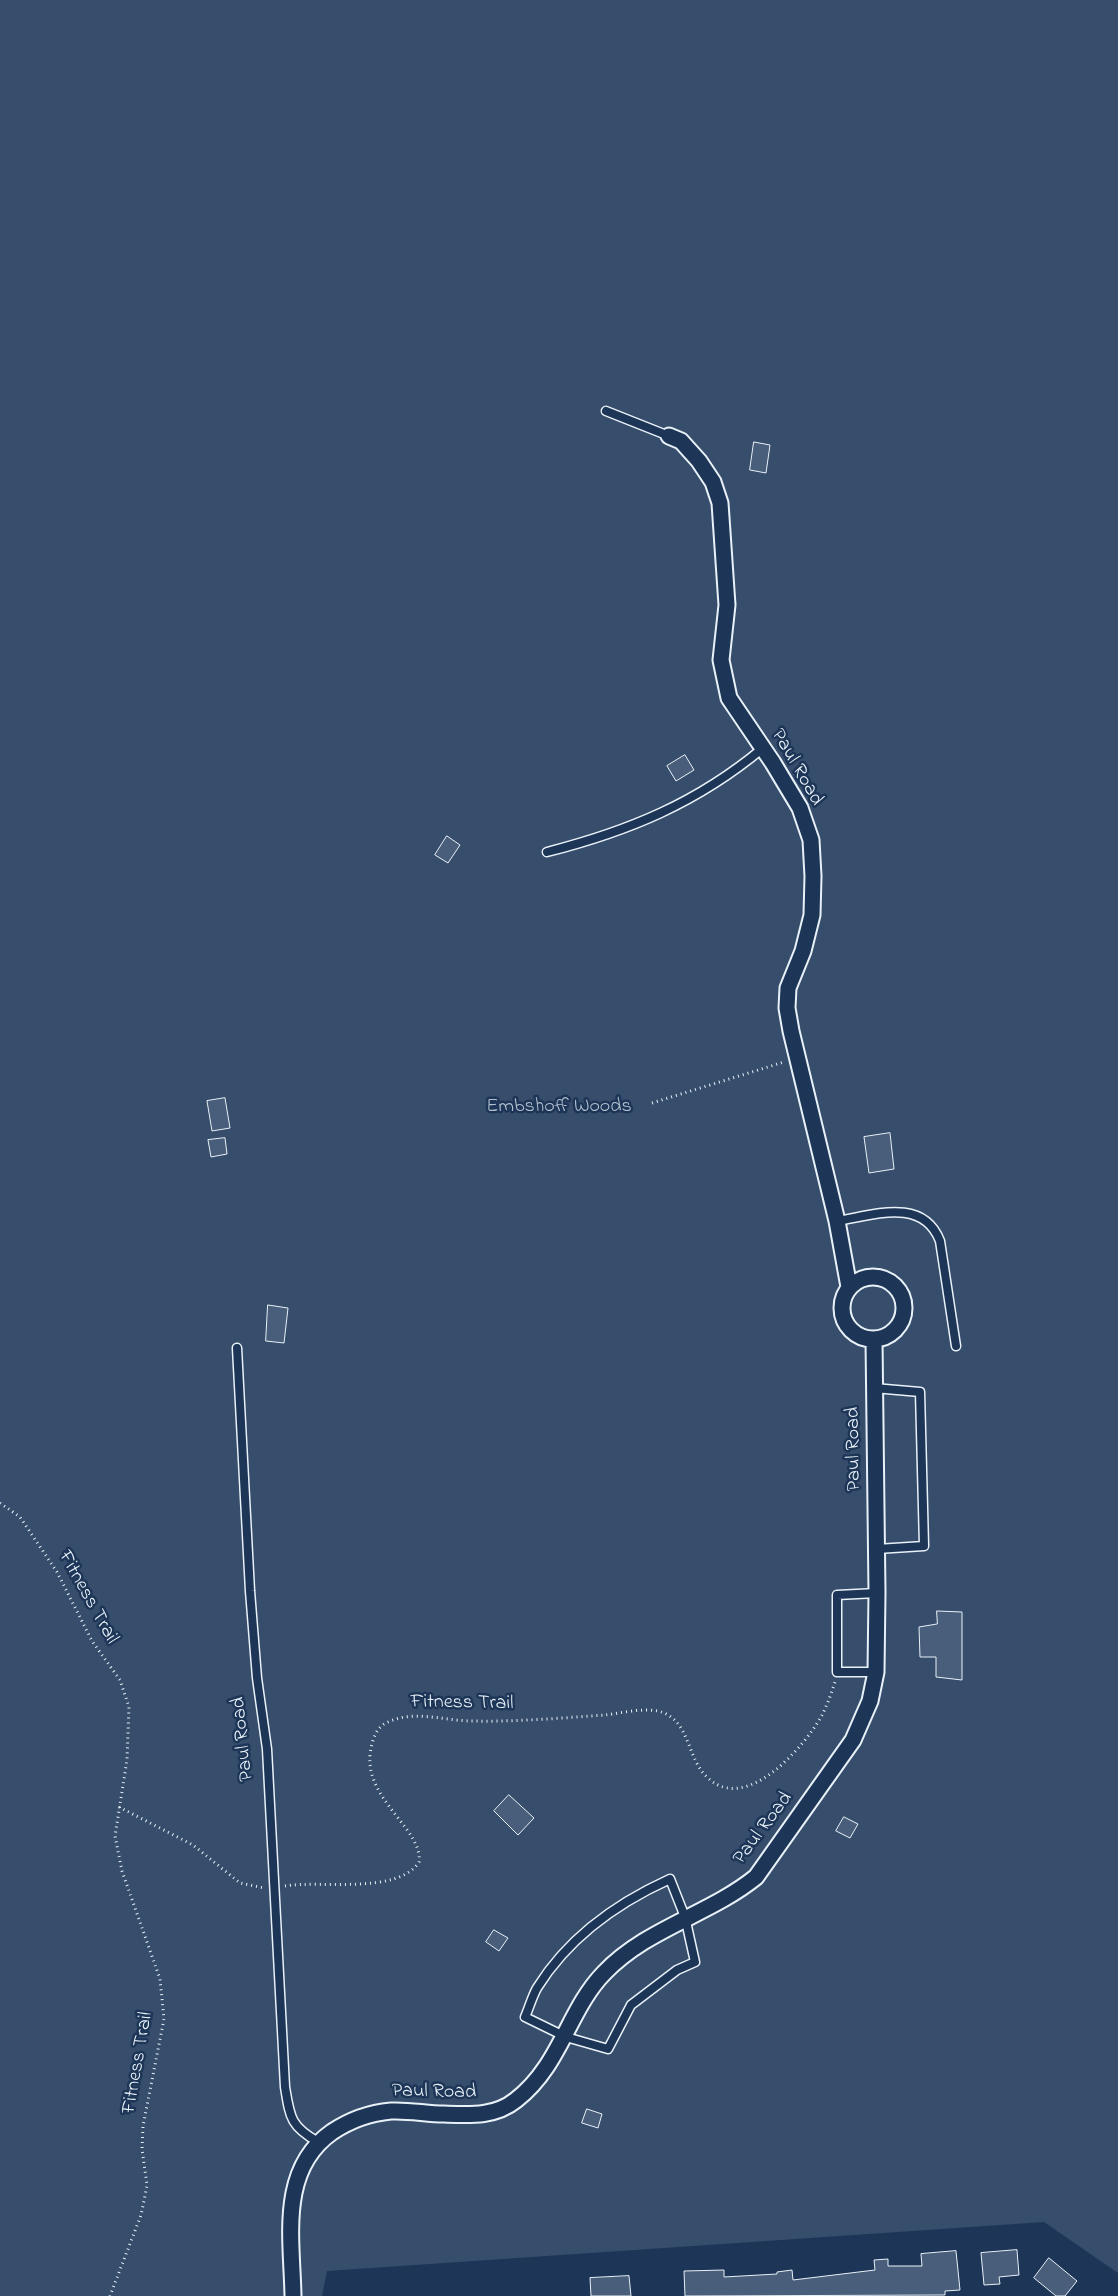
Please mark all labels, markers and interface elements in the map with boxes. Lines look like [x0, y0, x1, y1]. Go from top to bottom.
street label: Paul Road [765, 725, 827, 811]
park label: Embshoff Woods [486, 1096, 632, 1120]
street label: Paul Road [842, 1407, 868, 1491]
street label: Fitness Trail [52, 1547, 122, 1649]
street label: Fitness Trail [410, 1691, 514, 1717]
street label: Paul Road [228, 1696, 260, 1782]
street label: Paul Road [729, 1788, 799, 1870]
street label: Fitness Trail [118, 2010, 160, 2116]
street label: Paul Road [392, 2080, 476, 2106]

